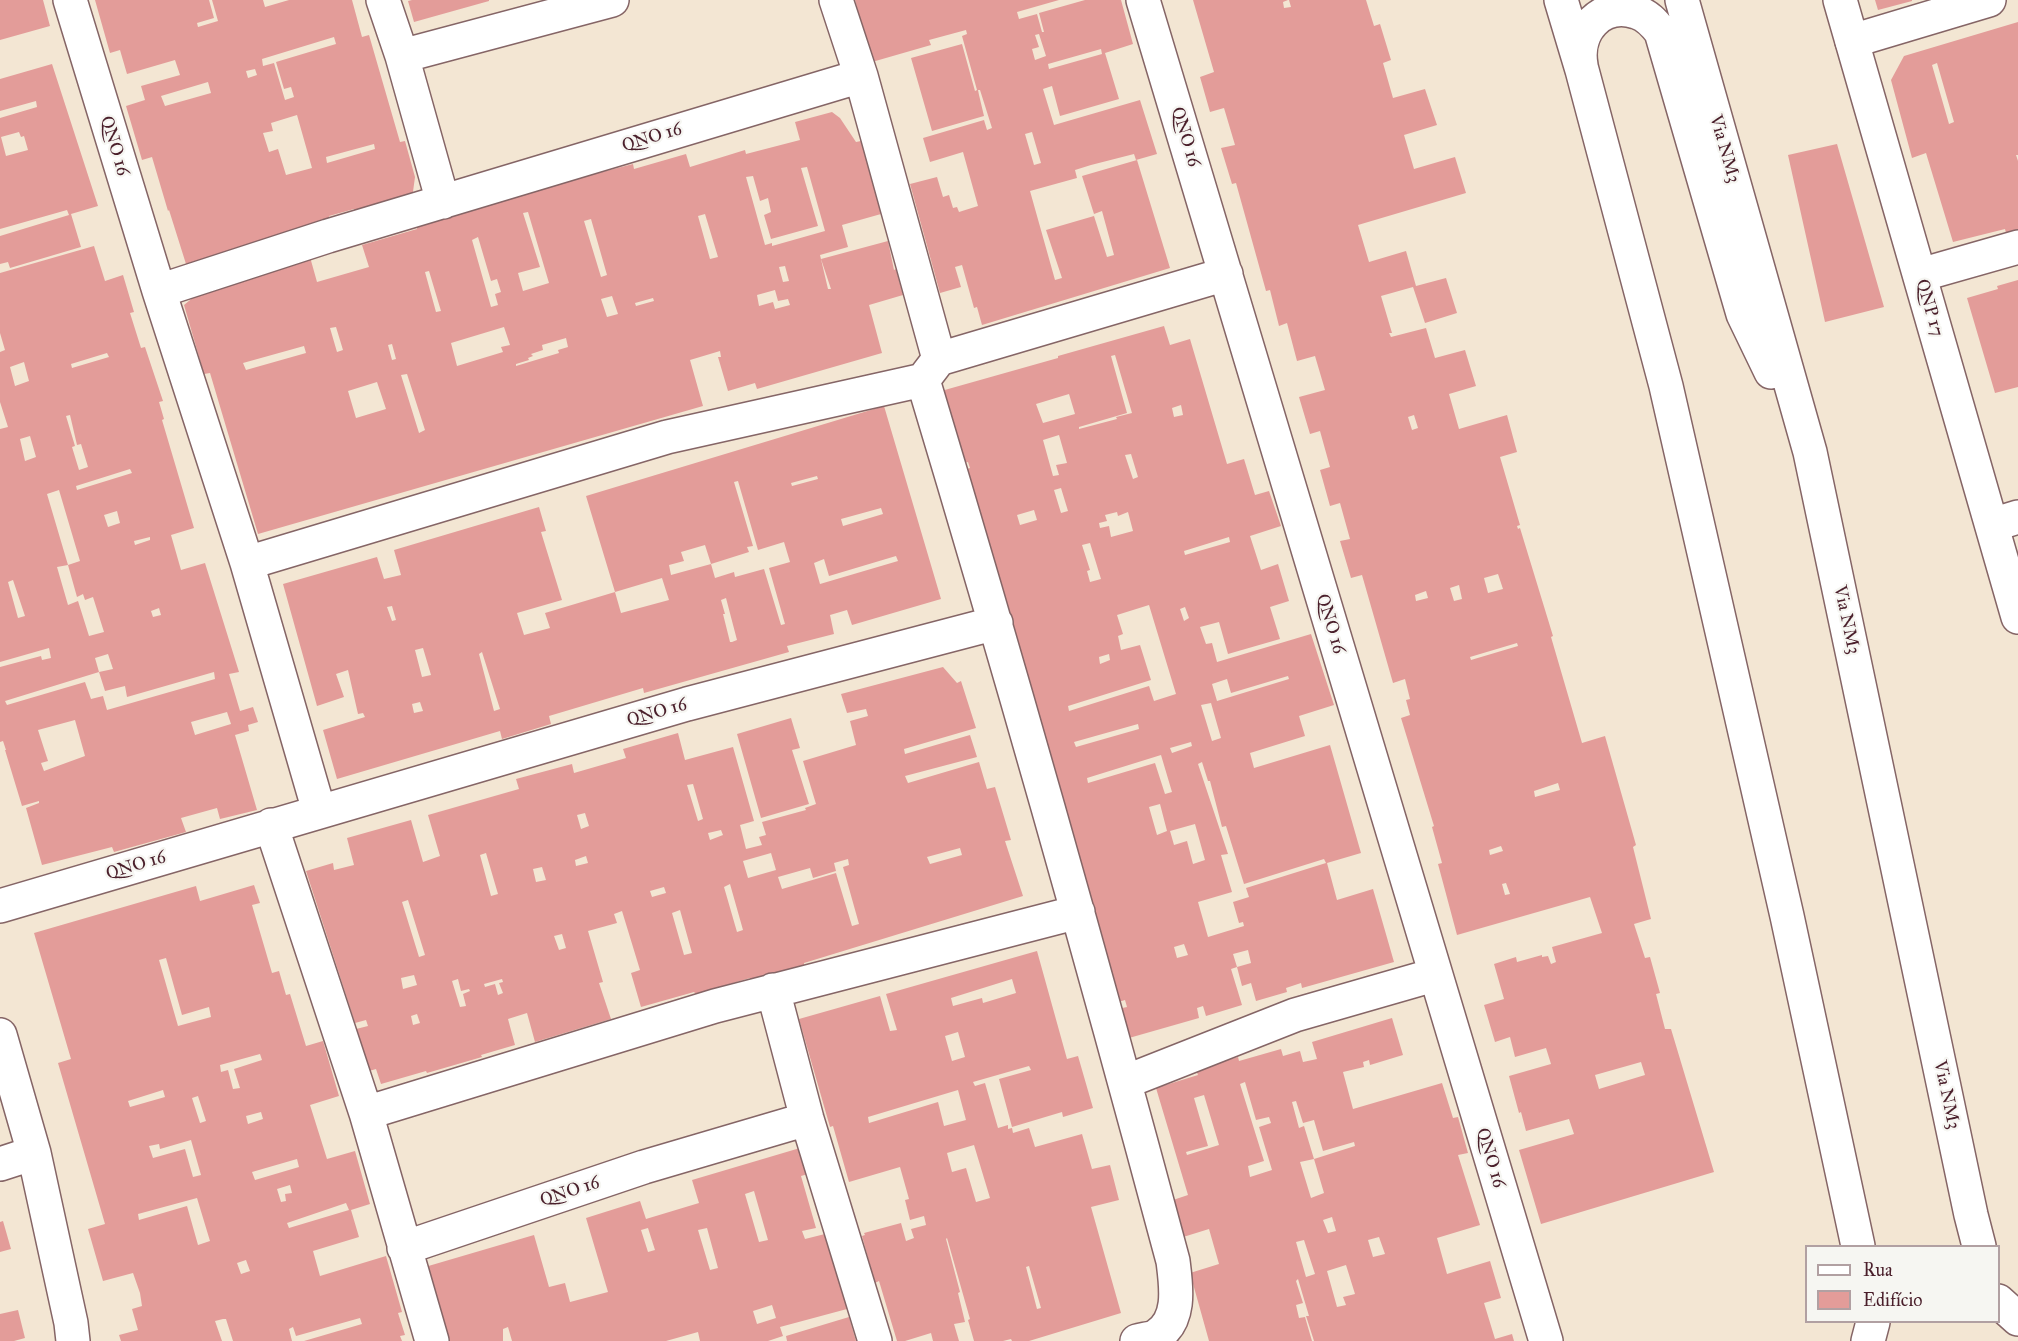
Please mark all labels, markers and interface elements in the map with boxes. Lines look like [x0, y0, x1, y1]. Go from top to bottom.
street label: QNO 16 [1166, 104, 1204, 170]
street label: Via NM3 [1704, 112, 1744, 186]
street label: QNO 16 [95, 113, 133, 179]
street label: QNO 16 [619, 119, 685, 157]
street label: QNP 17 [1911, 277, 1947, 339]
street label: Via NM3 [1828, 584, 1864, 656]
street label: QNO 16 [1311, 591, 1349, 657]
street label: QNO 16 [624, 694, 690, 732]
street label: QNO 16 [103, 847, 169, 885]
street label: Via NM3 [1928, 1059, 1964, 1131]
street label: QNO 16 [1471, 1125, 1509, 1191]
street label: QNO 16 [537, 1172, 603, 1212]
legend [1805, 1245, 2000, 1323]
text: Rua [1863, 1259, 1893, 1281]
text: Edifício [1863, 1289, 1922, 1311]

